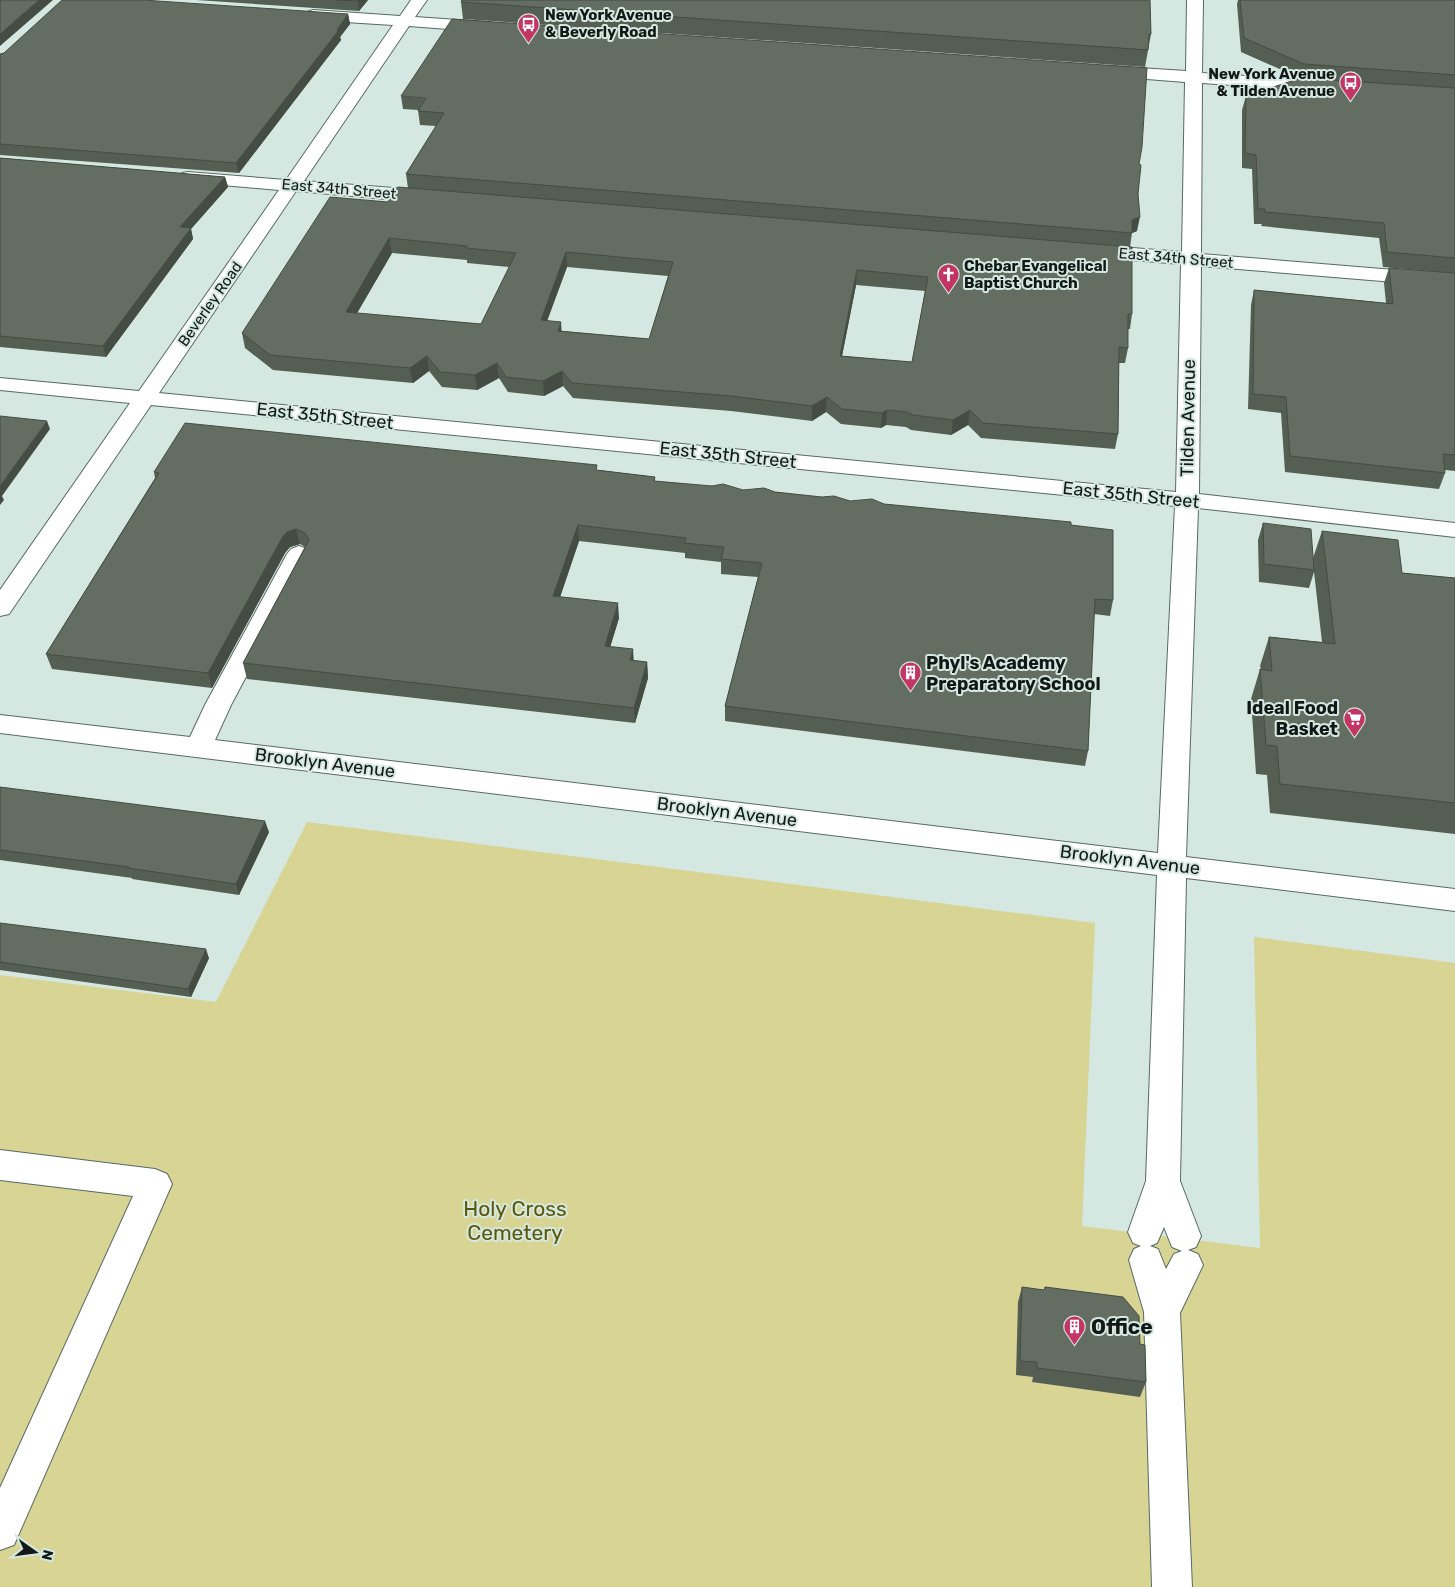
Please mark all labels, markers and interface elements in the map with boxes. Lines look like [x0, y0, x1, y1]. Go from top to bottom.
place label: New York Avenue & Beverly Road [545, 6, 672, 41]
bus stop icon: New York Avenue & Beverly Road [517, 12, 541, 43]
place label: New York Avenue & Tilden Avenue [1208, 65, 1335, 100]
bus stop icon: New York Avenue & Tilden Avenue [1339, 71, 1363, 102]
street label: East 34th Street [281, 175, 397, 203]
street label: East 34th Street [1118, 244, 1234, 272]
place label: Chebar Evangelical Baptist Church [964, 257, 1107, 292]
street label: Beverley Road [174, 258, 246, 350]
church icon: Chebar Evangelical Baptist Church [936, 263, 960, 294]
street label: Tilden Avenue [1176, 359, 1200, 477]
street label: East 35th Street [256, 398, 394, 434]
street label: East 35th Street [659, 437, 797, 473]
street label: East 35th Street [1062, 477, 1200, 513]
place label: Phyl's Academy Preparatory School [926, 652, 1101, 695]
building icon: Phyl's Academy Preparatory School [898, 661, 922, 692]
place label: Ideal Food Basket [1246, 697, 1338, 740]
supermarket icon: Ideal Food Basket [1342, 706, 1366, 737]
street label: Brooklyn Avenue [254, 743, 396, 783]
street label: Brooklyn Avenue [656, 792, 798, 832]
street label: Brooklyn Avenue [1059, 840, 1201, 880]
park label: Holy Cross Cemetery [463, 1196, 567, 1245]
building icon: Office [1063, 1314, 1087, 1345]
place label: Office [1091, 1314, 1153, 1339]
north arrow [10, 1527, 60, 1577]
text: N [38, 1548, 57, 1562]

